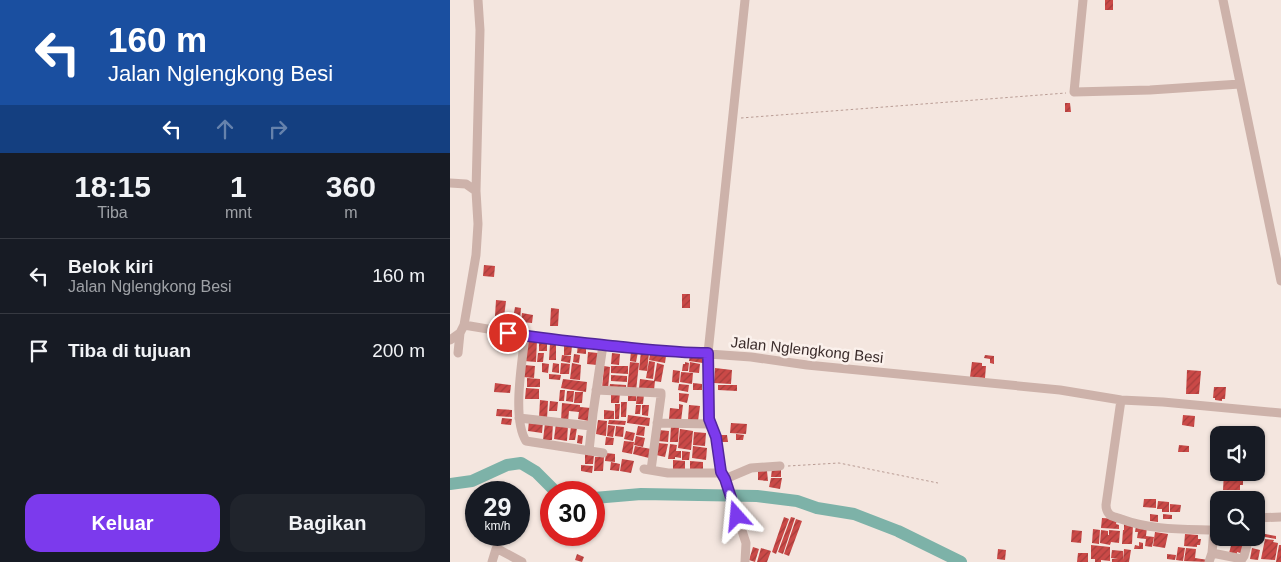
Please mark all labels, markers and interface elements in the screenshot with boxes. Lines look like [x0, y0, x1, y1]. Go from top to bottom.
icon: left [25, 20, 90, 85]
text: 160 m [108, 20, 207, 59]
text: Jalan Nglengkong Besi [108, 61, 333, 86]
icon: left [158, 115, 186, 143]
icon: ahead [211, 115, 239, 143]
icon: right [264, 115, 292, 143]
text: 18:15 [74, 170, 151, 203]
text: 1 [230, 170, 247, 203]
text: 360 [326, 170, 376, 203]
text: Tiba [97, 204, 128, 221]
text: mnt [225, 204, 252, 221]
text: m [344, 204, 357, 221]
text: Belok kiri [68, 256, 154, 277]
icon: left [25, 262, 53, 290]
text: 160 m [372, 265, 425, 286]
text: Jalan Nglengkong Besi [68, 278, 232, 295]
pin [487, 312, 529, 354]
icon: arrive [494, 319, 522, 347]
street label: Jalan Nglengkong Besi [730, 333, 884, 366]
icon: arrive [25, 337, 53, 365]
text: Tiba di tujuan [68, 340, 191, 361]
text: 200 m [372, 340, 425, 361]
map controls [1210, 426, 1265, 546]
button: sound [1210, 426, 1265, 481]
speed limit sign: 30 [540, 481, 605, 546]
position arrow [710, 489, 762, 541]
button: search [1210, 491, 1265, 546]
text: 29 [484, 493, 511, 521]
button: Keluar [25, 494, 220, 552]
button: Bagikan [230, 494, 425, 552]
text: km/h [484, 519, 511, 533]

